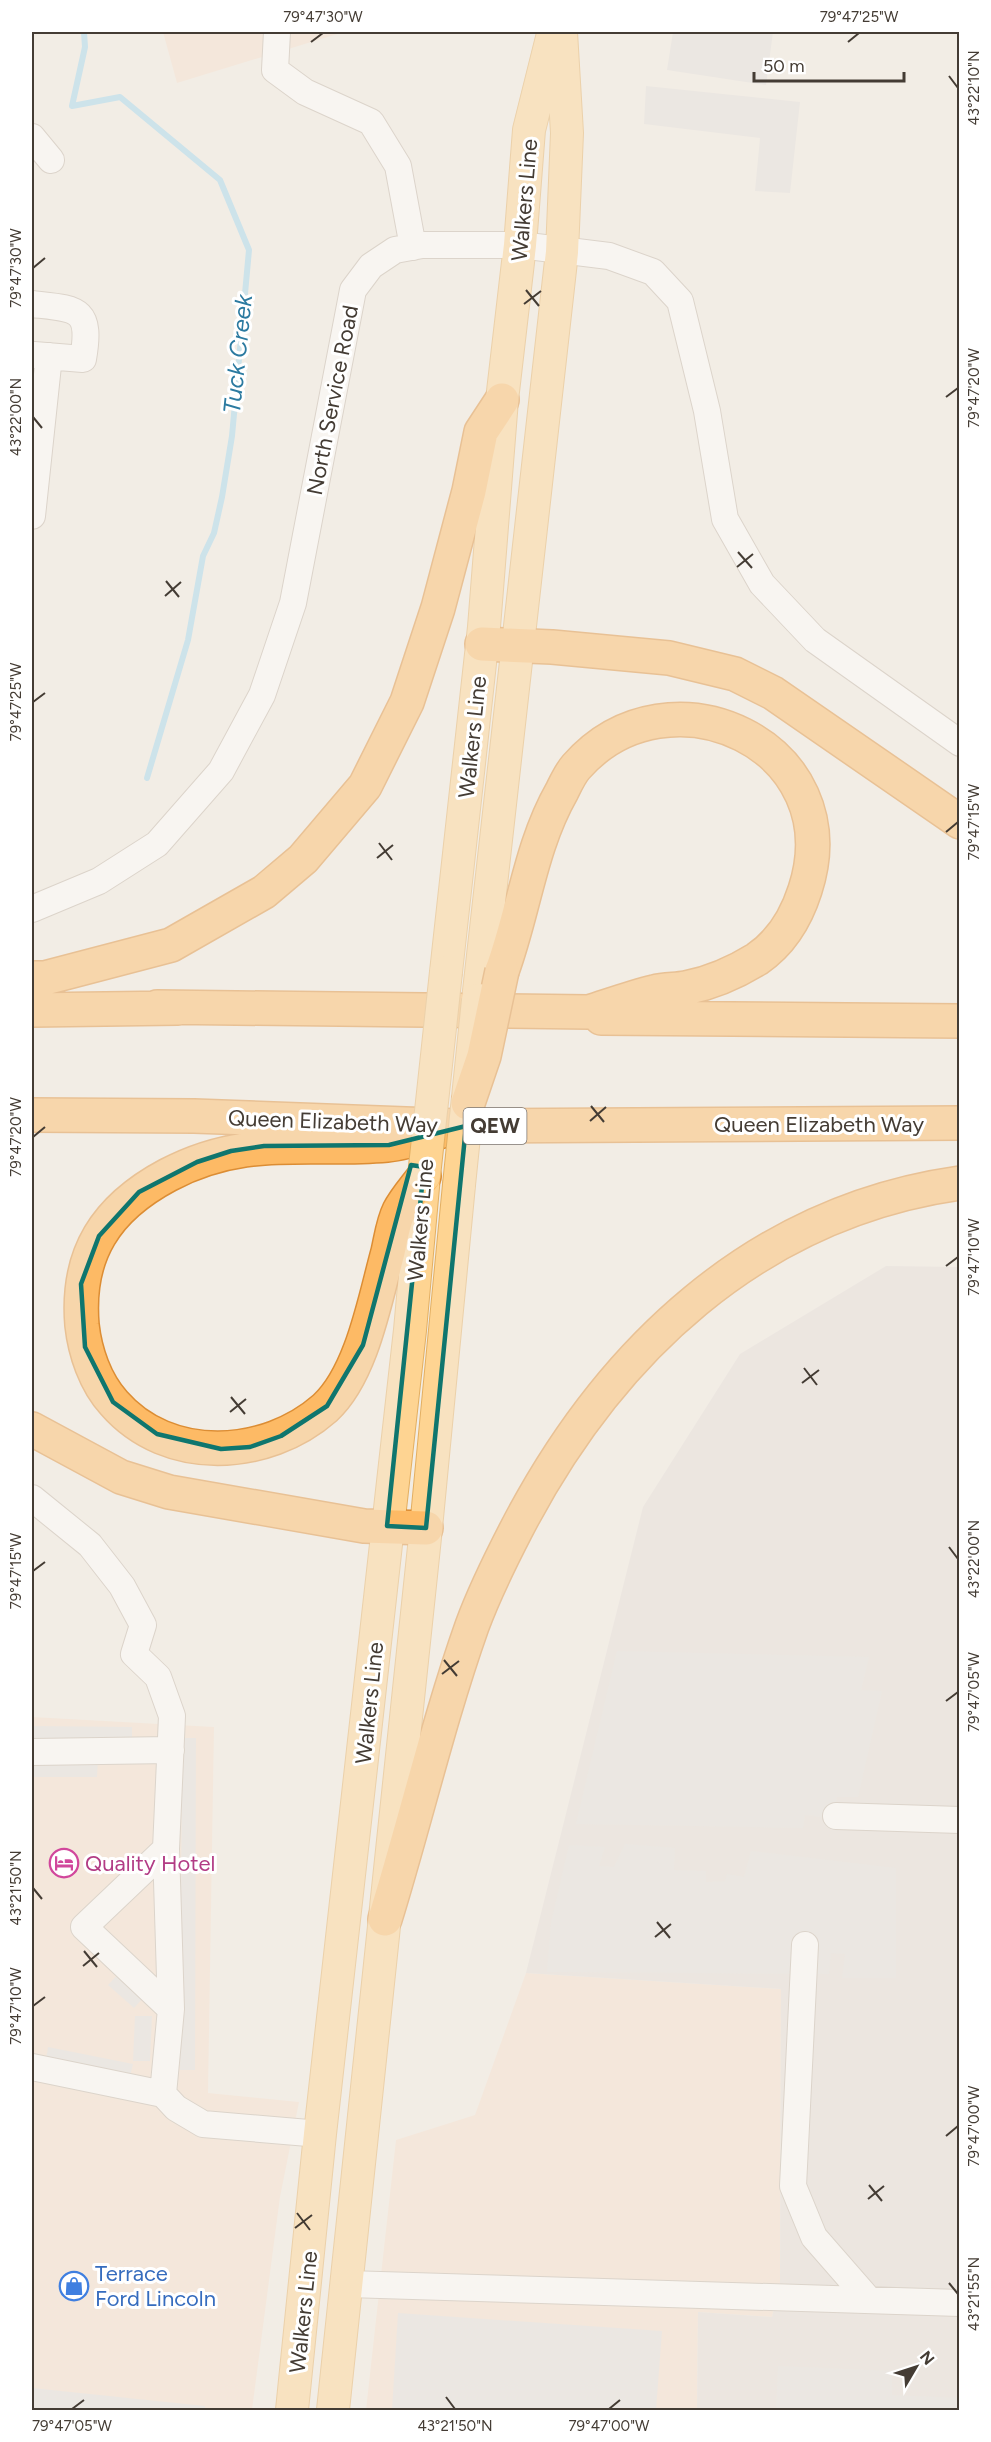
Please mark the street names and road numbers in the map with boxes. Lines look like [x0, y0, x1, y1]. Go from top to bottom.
street label: Walkers Line [506, 138, 543, 262]
street label: North Service Road [301, 303, 364, 497]
street label: Walkers Line [453, 675, 492, 799]
street label: Queen Elizabeth Way [228, 1104, 439, 1139]
road number: QEW [464, 1108, 526, 1144]
street label: Queen Elizabeth Way [714, 1111, 924, 1138]
street label: Walkers Line [402, 1158, 439, 1282]
street label: Walkers Line [350, 1641, 389, 1765]
street label: Walkers Line [284, 2250, 323, 2374]

